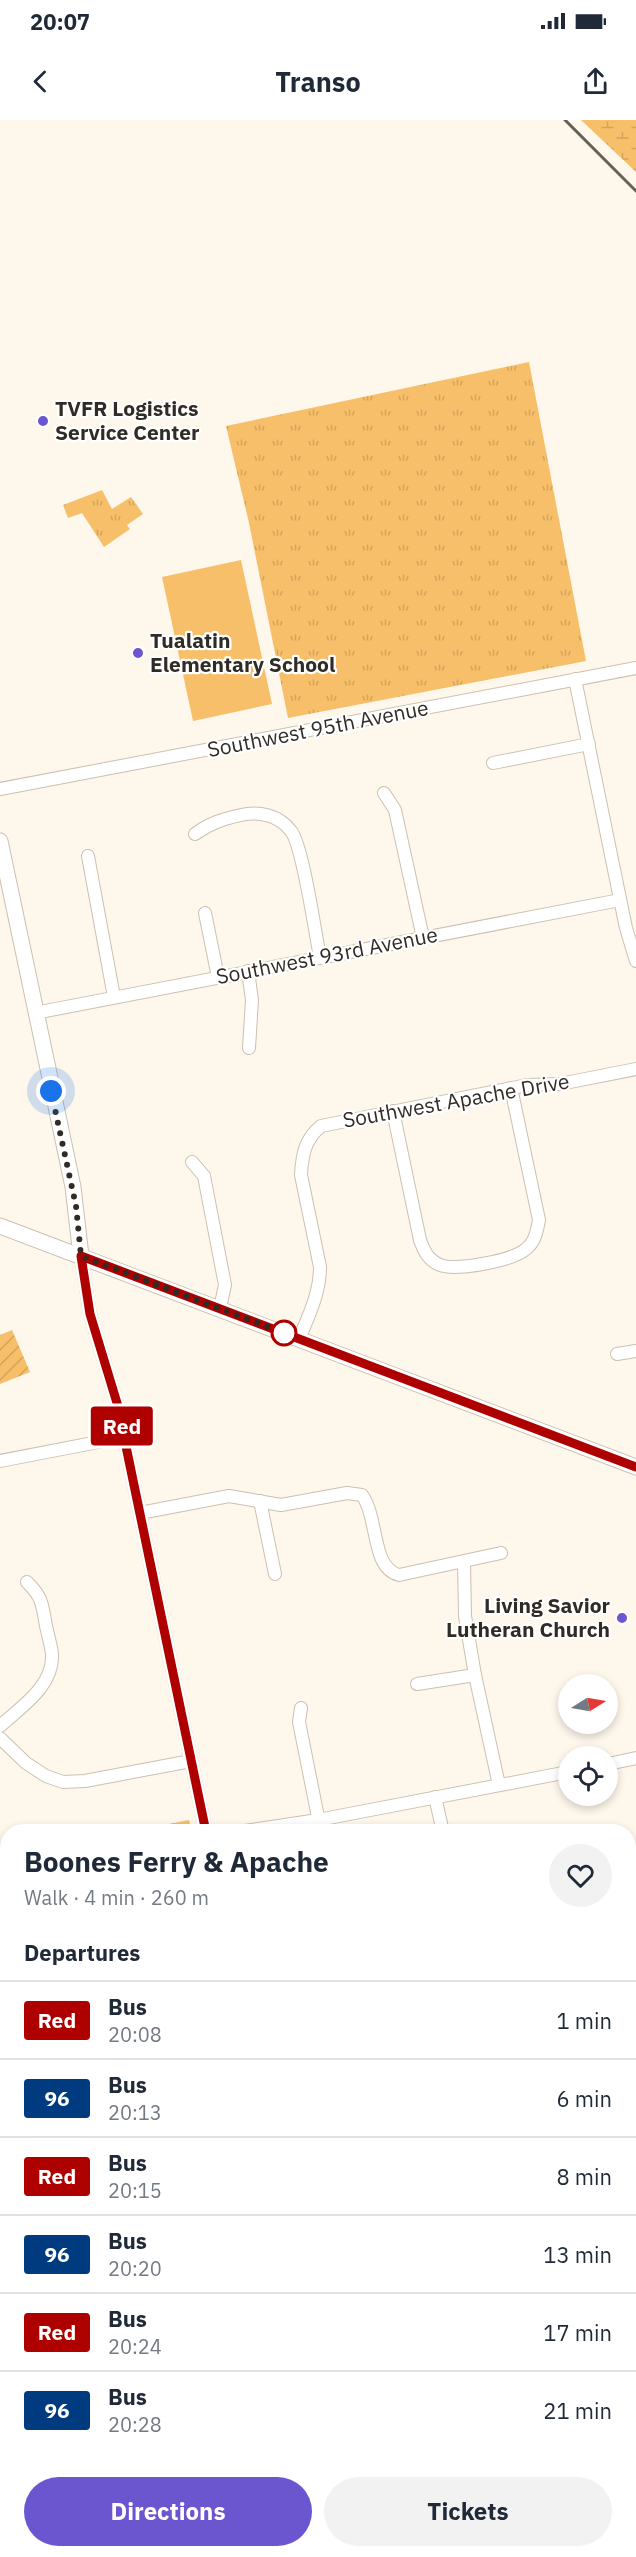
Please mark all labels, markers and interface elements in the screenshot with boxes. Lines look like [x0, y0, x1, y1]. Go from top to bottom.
text: 20:07 [30, 7, 90, 36]
text: Transo [275, 64, 361, 99]
icon: back [24, 65, 57, 98]
icon: share [579, 65, 612, 98]
place label: TVFR Logistics Service Center [55, 394, 200, 446]
marker: TVFR Logistics Service Center [36, 414, 50, 428]
place label: Tualatin Elementary School [150, 626, 335, 678]
marker: Tualatin Elementary School [131, 646, 145, 660]
street label: Southwest 95th Avenue [205, 693, 431, 763]
street label: Southwest 93rd Avenue [214, 920, 440, 990]
street label: Southwest Apache Drive [340, 1066, 571, 1134]
your location [36, 1076, 66, 1106]
unlabelled marker [271, 1320, 297, 1346]
line badge: Red [88, 1406, 156, 1446]
text: Red [103, 1412, 141, 1440]
place label: Living Savior Lutheran Church [446, 1591, 611, 1643]
marker: Living Savior Lutheran Church [615, 1611, 629, 1625]
north arrow [558, 1674, 618, 1734]
map controls [558, 1674, 618, 1806]
button: locate [558, 1746, 618, 1806]
text: Boones Ferry & Apache [24, 1843, 329, 1880]
button: heart [549, 1844, 612, 1907]
text: Walk · 4 min · 260 m [24, 1884, 209, 1911]
text: Departures [24, 1938, 140, 1967]
text: Bus [108, 1992, 147, 2021]
text: Red [38, 2006, 76, 2034]
text: 1 min [556, 2006, 612, 2035]
text: 20:08 [108, 2021, 162, 2048]
text: Bus [108, 2070, 147, 2099]
text: 96 [44, 2084, 70, 2112]
text: 6 min [556, 2084, 612, 2113]
text: 20:13 [108, 2099, 162, 2126]
text: Bus [108, 2148, 147, 2177]
text: Red [38, 2162, 76, 2190]
text: 8 min [556, 2162, 612, 2191]
text: 20:15 [108, 2177, 162, 2204]
text: Bus [108, 2226, 147, 2255]
text: 96 [44, 2240, 70, 2268]
text: 13 min [543, 2240, 612, 2269]
text: 20:20 [108, 2255, 162, 2282]
text: Bus [108, 2304, 147, 2333]
text: Red [38, 2318, 76, 2346]
text: 17 min [543, 2318, 612, 2347]
text: 20:24 [108, 2333, 162, 2360]
text: Bus [108, 2382, 147, 2411]
text: 96 [44, 2396, 70, 2424]
text: 21 min [543, 2396, 612, 2425]
text: 20:28 [108, 2411, 162, 2438]
button: Directions [24, 2477, 312, 2546]
button: Tickets [324, 2477, 612, 2546]

